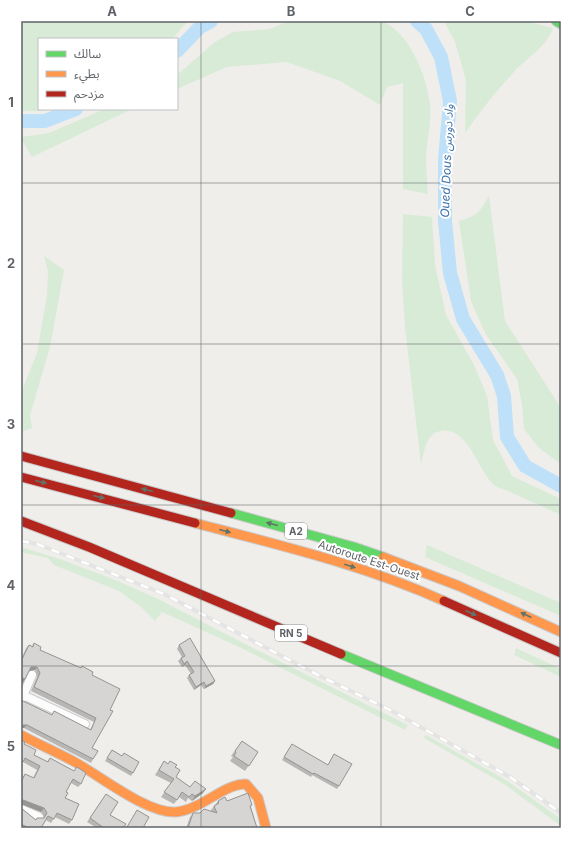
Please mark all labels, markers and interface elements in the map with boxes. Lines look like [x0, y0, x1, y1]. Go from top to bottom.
text: A [107, 3, 117, 19]
text: B [287, 3, 296, 19]
text: C [465, 3, 475, 19]
legend [38, 38, 178, 110]
text: سالك [74, 46, 101, 61]
text: بطيء [74, 66, 100, 84]
text: مزدحم [74, 86, 104, 103]
text: 1 [8, 94, 14, 110]
water label: Oued Dous واد دورس [437, 103, 456, 218]
text: 2 [7, 255, 15, 271]
text: 3 [7, 416, 15, 432]
one-way arrow [35, 480, 47, 486]
one-way arrow [140, 487, 152, 493]
one-way arrow [93, 495, 106, 501]
one-way arrow [266, 521, 278, 527]
road number: A2 [285, 523, 307, 539]
one-way arrow [219, 528, 231, 534]
street label: Autoroute Est-Ouest [317, 537, 422, 583]
one-way arrow [344, 563, 356, 569]
text: 4 [7, 577, 16, 593]
one-way arrow [466, 610, 477, 616]
one-way arrow [520, 612, 531, 618]
road number: RN 5 [275, 625, 307, 641]
text: 5 [7, 738, 15, 754]

